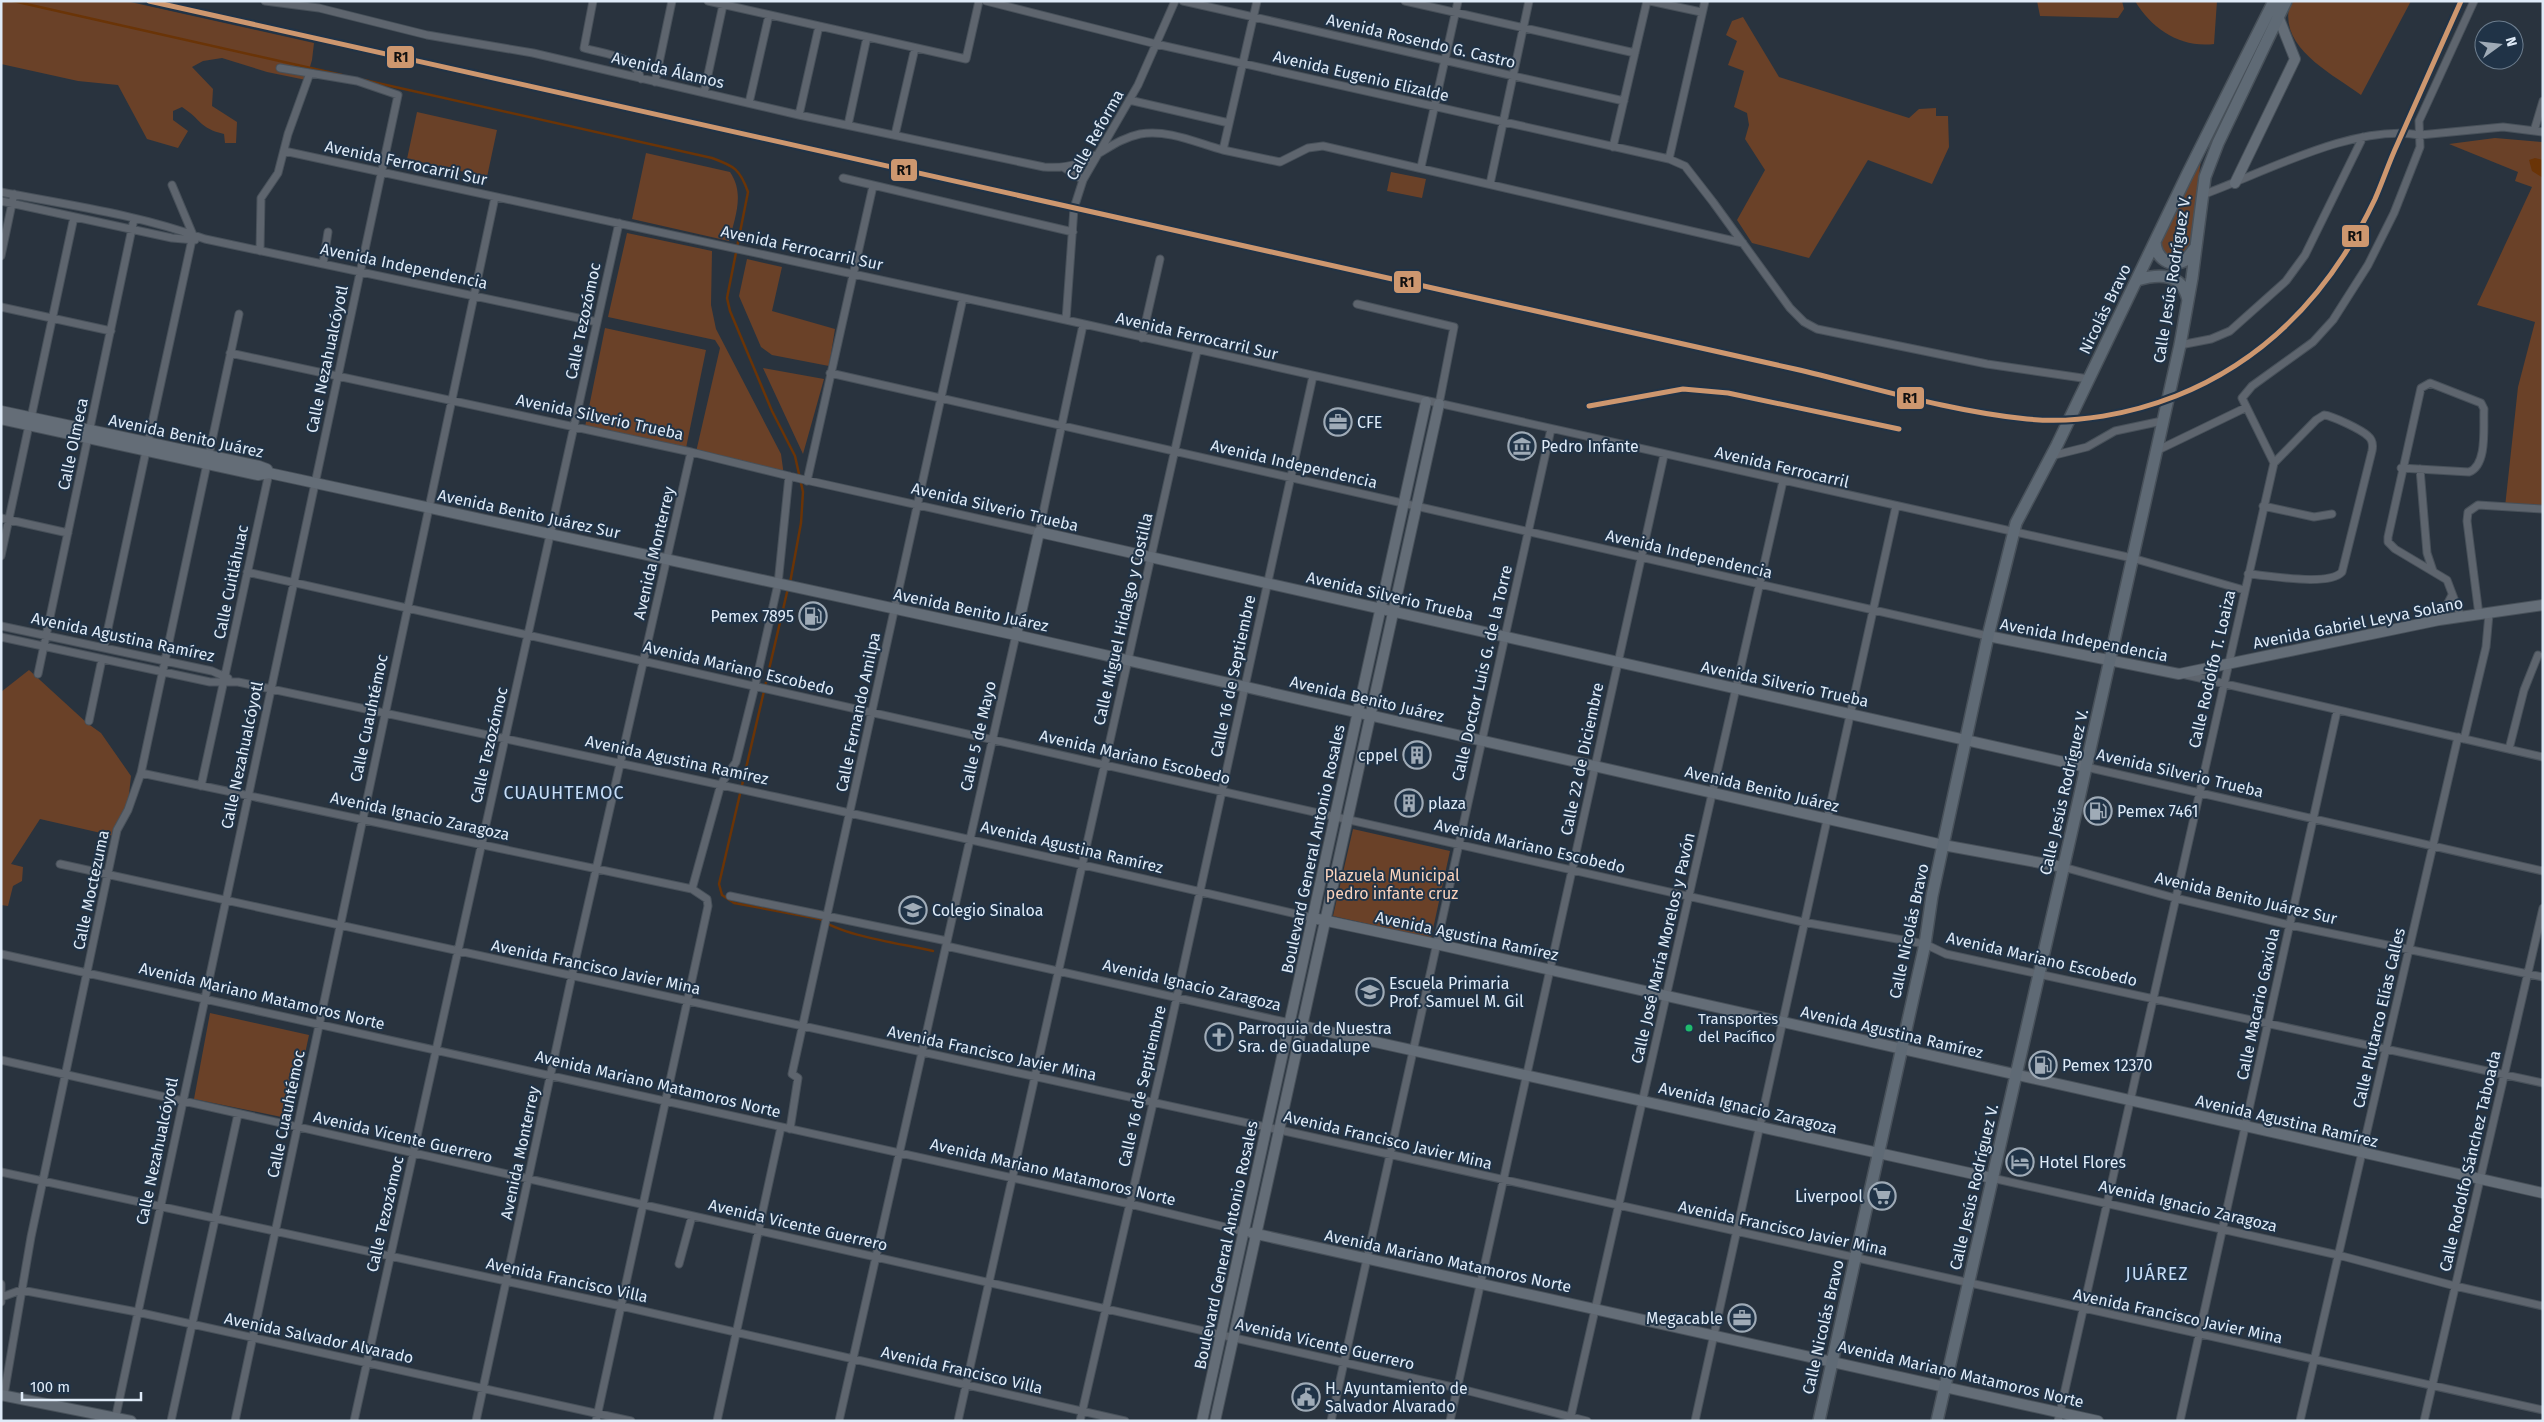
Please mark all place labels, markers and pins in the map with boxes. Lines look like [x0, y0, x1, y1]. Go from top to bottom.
office icon: CFE [1323, 407, 1353, 437]
place label: CFE [1357, 413, 1382, 432]
museum icon: Pedro Infante [1507, 431, 1537, 461]
place label: Pedro Infante [1541, 437, 1639, 456]
fuel station icon: Pemex 7895 [798, 601, 828, 631]
place label: Pemex 7895 [710, 607, 794, 626]
building icon: cppel [1402, 740, 1432, 770]
place label: cppel [1358, 746, 1398, 765]
building icon: plaza [1394, 788, 1424, 818]
place label: plaza [1428, 794, 1466, 813]
fuel station icon: Pemex 7461 [2083, 796, 2113, 826]
place label: Pemex 7461 [2117, 802, 2198, 821]
school or university icon: Colegio Sinaloa [898, 895, 928, 925]
place label: Colegio Sinaloa [932, 901, 1043, 920]
place label: Escuela Primaria Prof. Samuel M. Gil [1389, 974, 1524, 1011]
school or university icon: Escuela Primaria Prof. Samuel M. Gil [1355, 977, 1385, 1007]
place label: Transportes del Pacífico [1698, 1010, 1778, 1046]
place label: Parroquia de Nuestra Sra. de Guadalupe [1238, 1019, 1392, 1056]
church icon: Parroquia de Nuestra Sra. de Guadalupe [1204, 1022, 1234, 1052]
marker: Transportes del Pacífico [1684, 1023, 1694, 1033]
fuel station icon: Pemex 12370 [2028, 1050, 2058, 1080]
place label: Pemex 12370 [2062, 1056, 2152, 1075]
hotel icon: Hotel Flores [2005, 1147, 2035, 1177]
place label: Hotel Flores [2039, 1153, 2126, 1172]
supermarket icon: Liverpool [1867, 1181, 1897, 1211]
place label: Liverpool [1795, 1187, 1863, 1206]
office icon: Megacable [1727, 1303, 1757, 1333]
place label: Megacable [1646, 1309, 1723, 1328]
place label: H. Ayuntamiento de Salvador Alvarado [1325, 1379, 1468, 1416]
public building icon: H. Ayuntamiento de Salvador Alvarado [1291, 1382, 1321, 1412]

